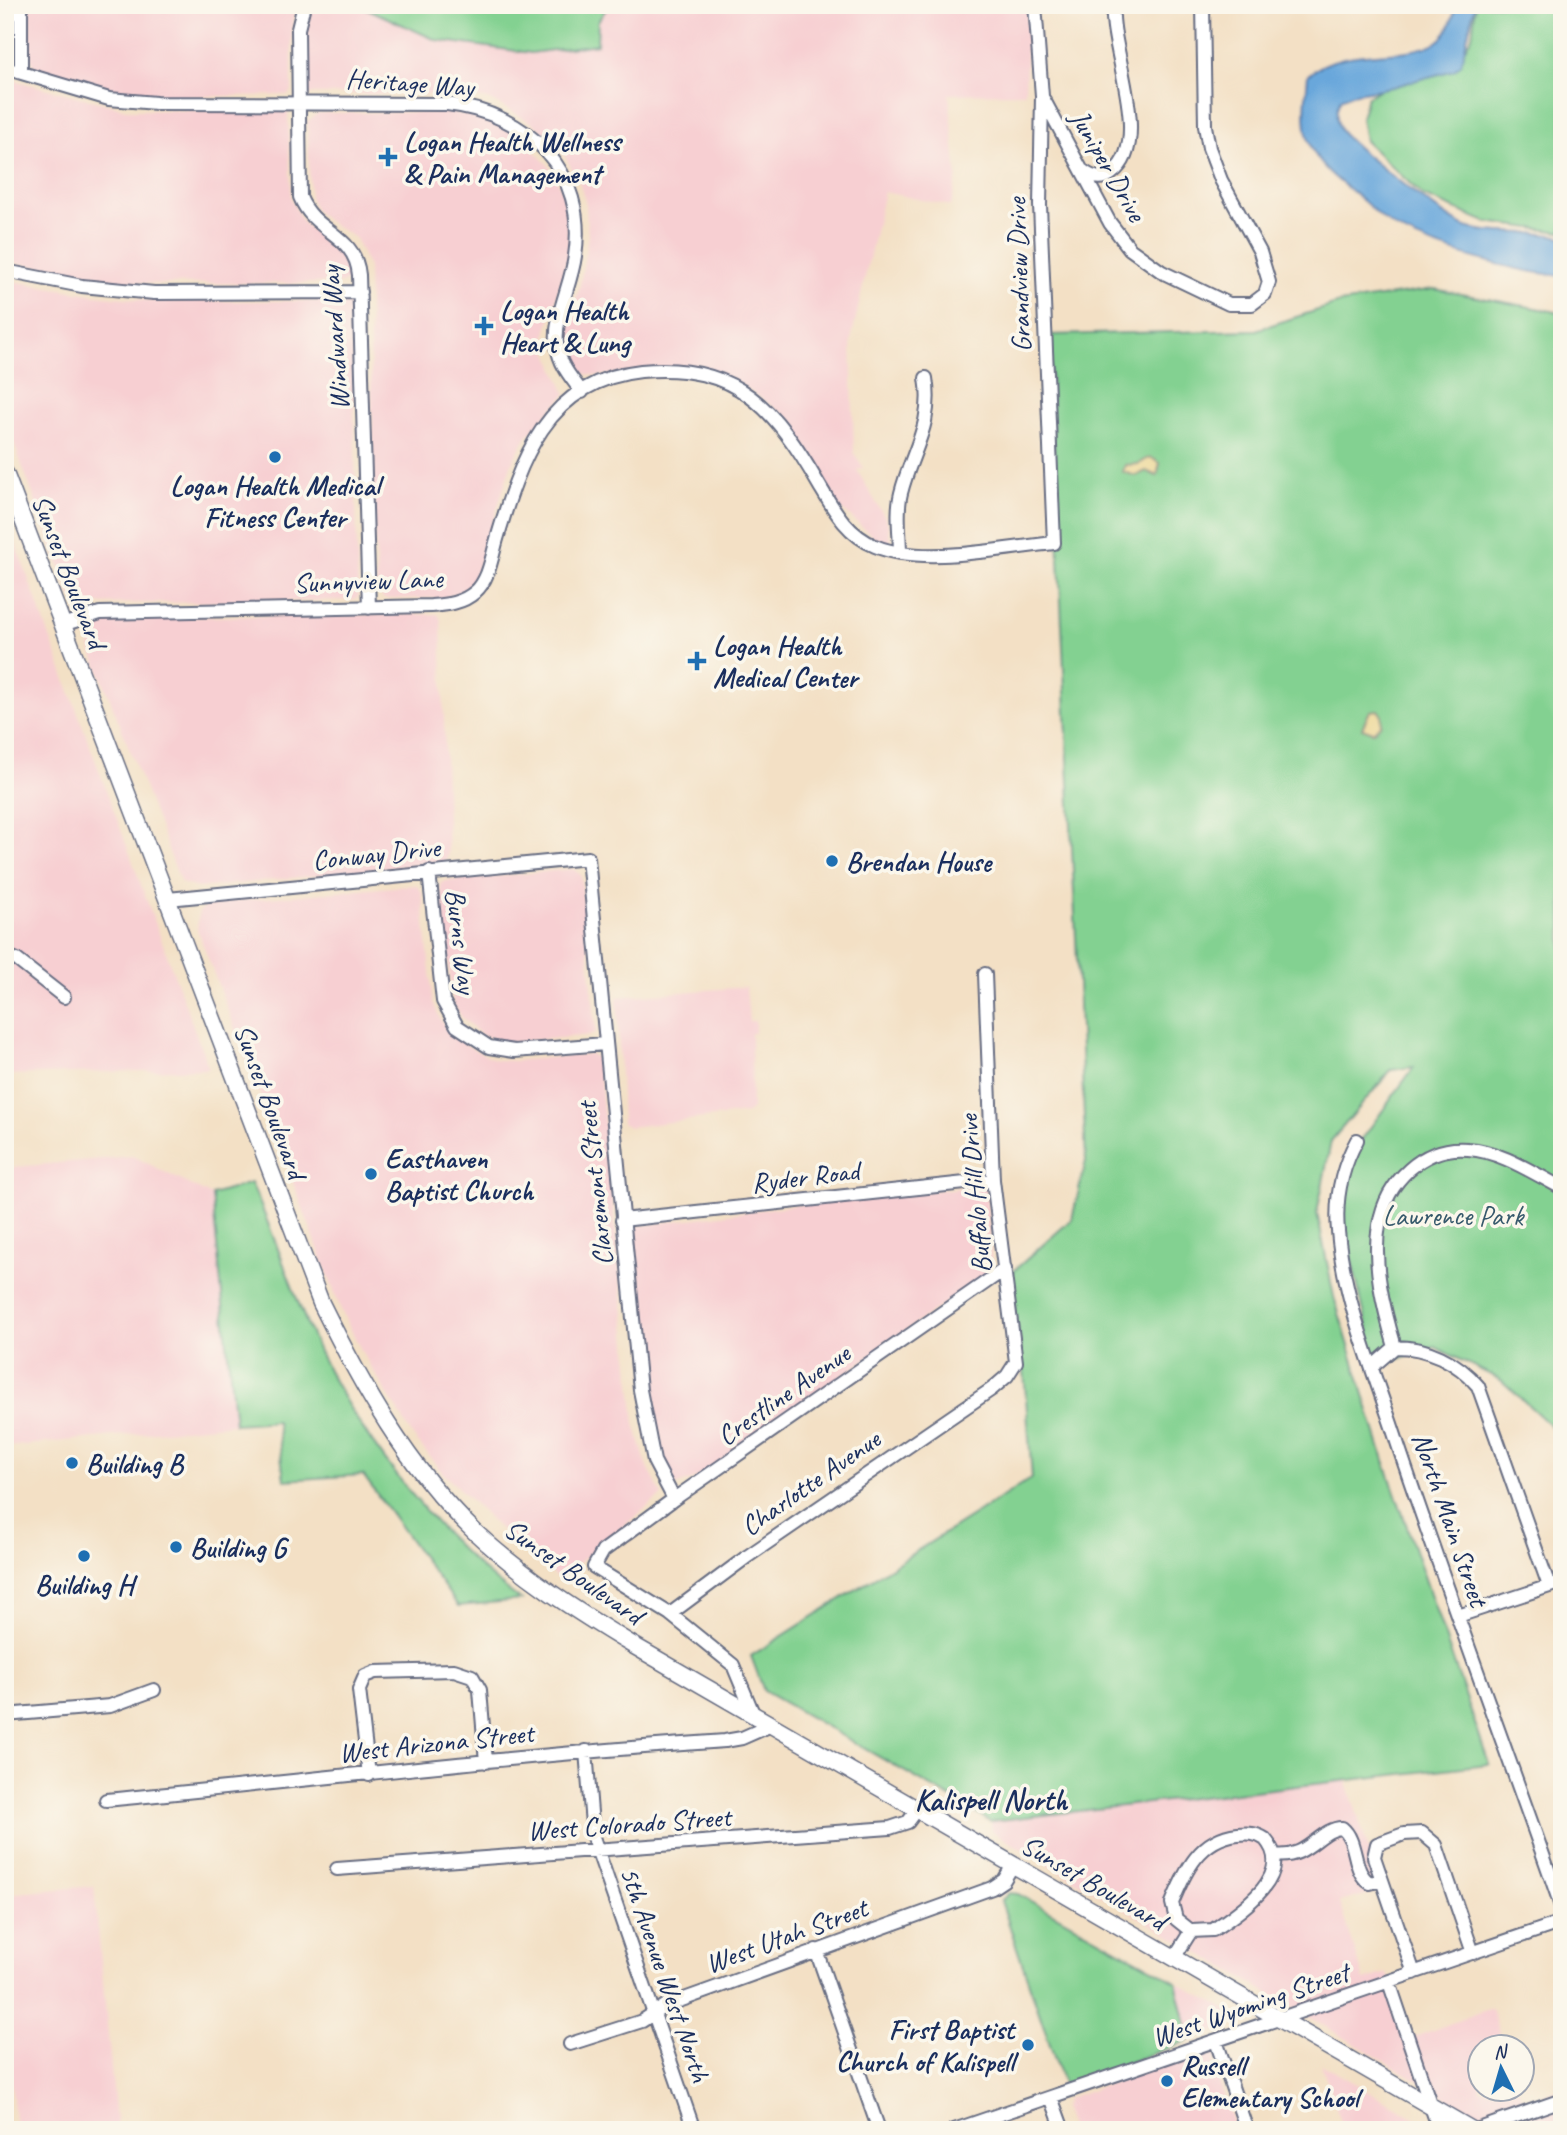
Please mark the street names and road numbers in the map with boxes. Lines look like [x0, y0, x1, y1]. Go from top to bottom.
street label: Heritage Way [345, 61, 477, 105]
street label: Juniper Drive [1062, 101, 1155, 229]
street label: Grandview Drive [998, 195, 1039, 353]
street label: Windward Way [312, 262, 357, 411]
street label: Sunset Boulevard [24, 490, 116, 657]
street label: Sunnyview Lane [293, 560, 445, 601]
street label: Conway Drive [311, 829, 443, 878]
street label: Burns Way [438, 887, 486, 998]
street label: Sunset Boulevard [226, 1019, 316, 1187]
street label: Claremont Street [568, 1098, 620, 1267]
street label: Buffalo Hill Drive [950, 1111, 999, 1275]
street label: Ryder Road [749, 1152, 865, 1200]
street label: Crestline Avenue [710, 1335, 858, 1453]
street label: Charlotte Avenue [734, 1421, 888, 1543]
street label: North Main Street [1404, 1428, 1497, 1613]
street label: Sunset Boulevard [498, 1511, 653, 1634]
street label: West Arizona Street [337, 1715, 538, 1770]
street label: West Colorado Street [526, 1799, 734, 1848]
street label: Sunset Boulevard [1015, 1827, 1176, 1940]
street label: 5th Avenue West North [612, 1862, 719, 2087]
street label: West Utah Street [701, 1889, 874, 1981]
street label: West Wyoming Street [1147, 1953, 1357, 2055]

